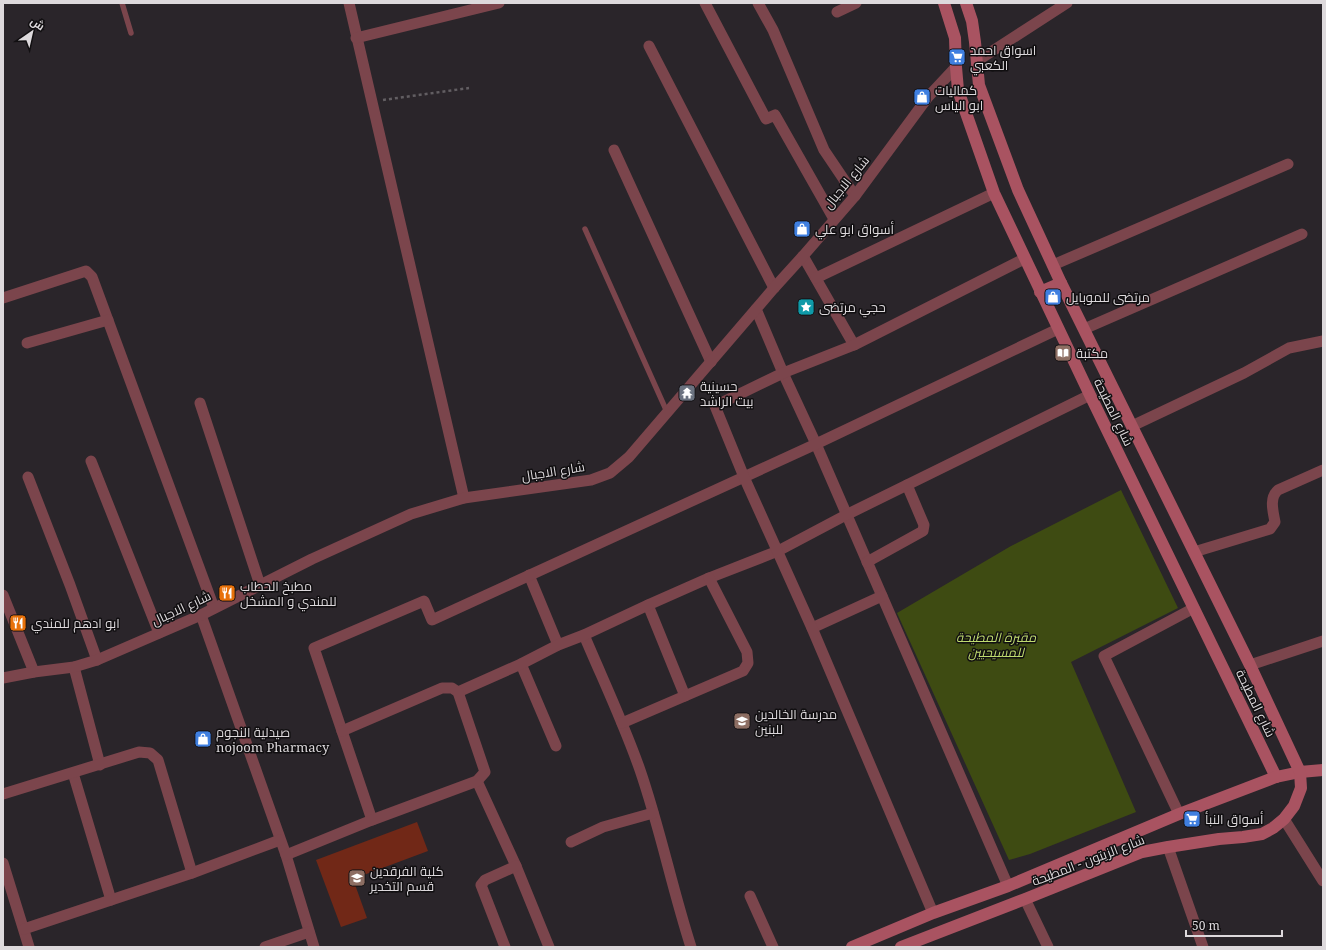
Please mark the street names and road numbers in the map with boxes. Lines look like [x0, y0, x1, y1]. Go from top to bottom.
street label: شارع الاجبال [819, 151, 873, 213]
street label: شارع المطيحة [1090, 375, 1138, 449]
street label: شارع الاجبال [520, 457, 586, 485]
street label: شارع الاجبال [148, 586, 214, 630]
street label: شارع المطيحة [1232, 666, 1280, 740]
street label: شارع الزيتون - المطيحة [1029, 830, 1147, 890]

